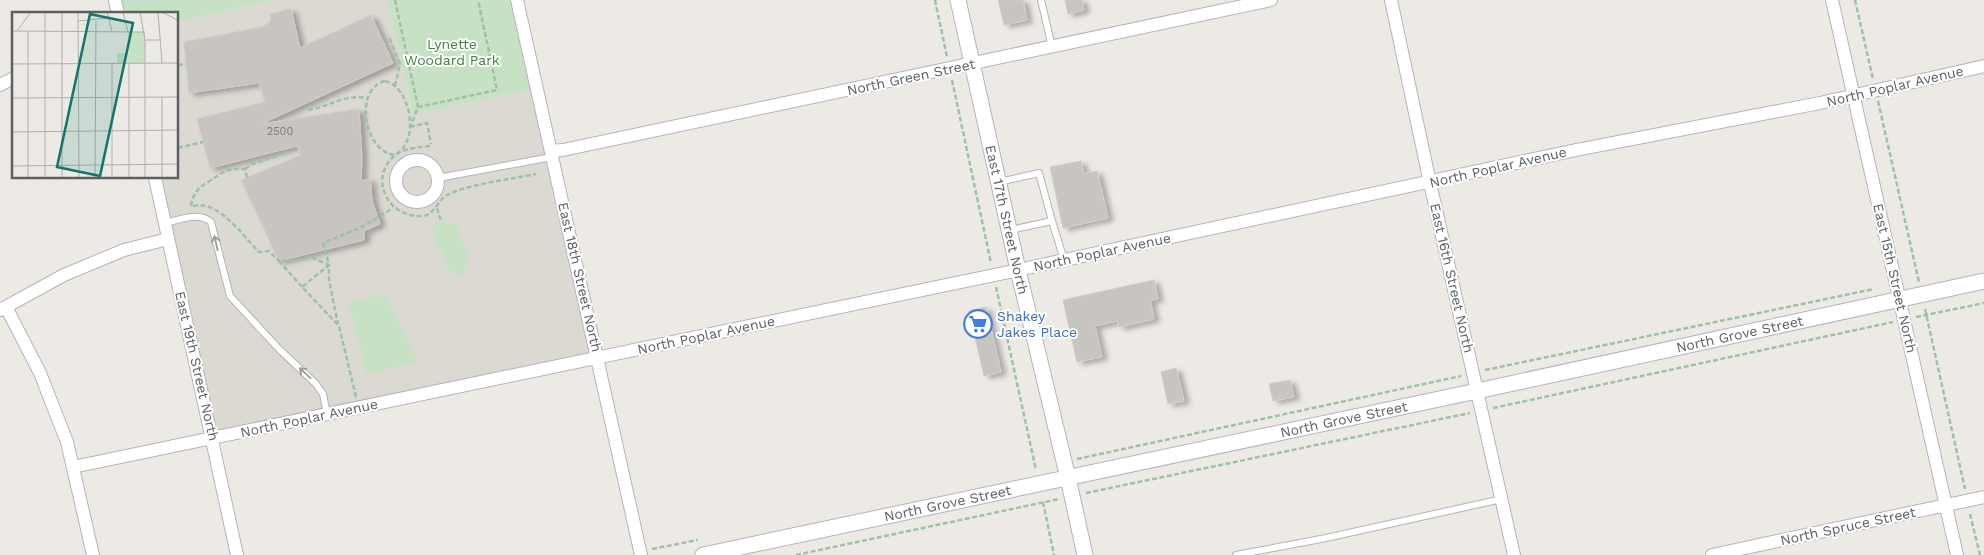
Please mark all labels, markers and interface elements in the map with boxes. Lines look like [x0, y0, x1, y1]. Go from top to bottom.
inset map [12, 12, 179, 179]
park label: Lynette Woodard Park [404, 36, 500, 68]
street label: North Green Street [845, 56, 977, 98]
street label: North Poplar Avenue [1825, 62, 1965, 110]
house number: 2500 [267, 125, 293, 138]
street label: East 17th Street North [982, 143, 1032, 296]
street label: North Poplar Avenue [1428, 143, 1568, 191]
street label: East 18th Street North [555, 201, 605, 353]
street label: East 16th Street North [1427, 202, 1477, 354]
street label: East 15th Street North [1870, 202, 1920, 354]
street label: North Poplar Avenue [1032, 230, 1172, 274]
one-way arrow [211, 235, 220, 251]
street label: East 19th Street North [172, 290, 222, 442]
place label: Shakey Jakes Place [997, 308, 1077, 340]
supermarket icon: Shakey Jakes Place [963, 309, 993, 339]
street label: North Grove Street [1675, 312, 1805, 356]
street label: North Poplar Avenue [636, 313, 776, 357]
one-way arrow [298, 367, 311, 379]
street label: North Poplar Avenue [239, 396, 379, 440]
street label: North Grove Street [1279, 398, 1409, 440]
street label: North Grove Street [883, 482, 1013, 524]
street label: North Spruce Street [1779, 504, 1917, 548]

